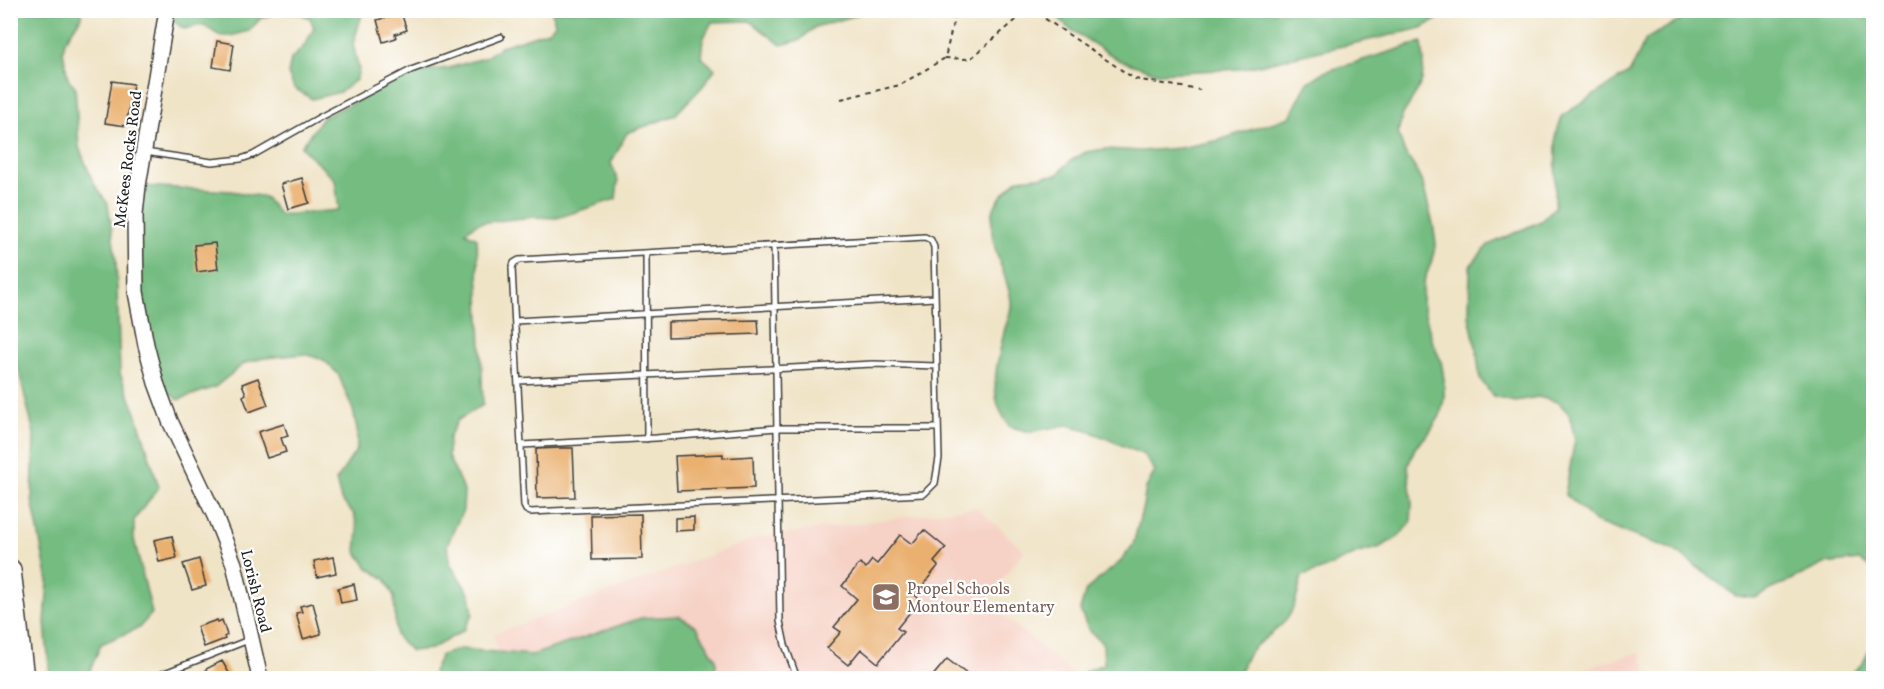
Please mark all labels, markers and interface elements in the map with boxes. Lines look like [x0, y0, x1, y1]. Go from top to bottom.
street label: McKees Rocks Road [110, 89, 148, 229]
street label: Lorish Road [234, 548, 276, 635]
place label: Propel Schools Montour Elementary [907, 579, 1055, 619]
school or university icon: Propel Schools Montour Elementary [870, 581, 902, 613]

